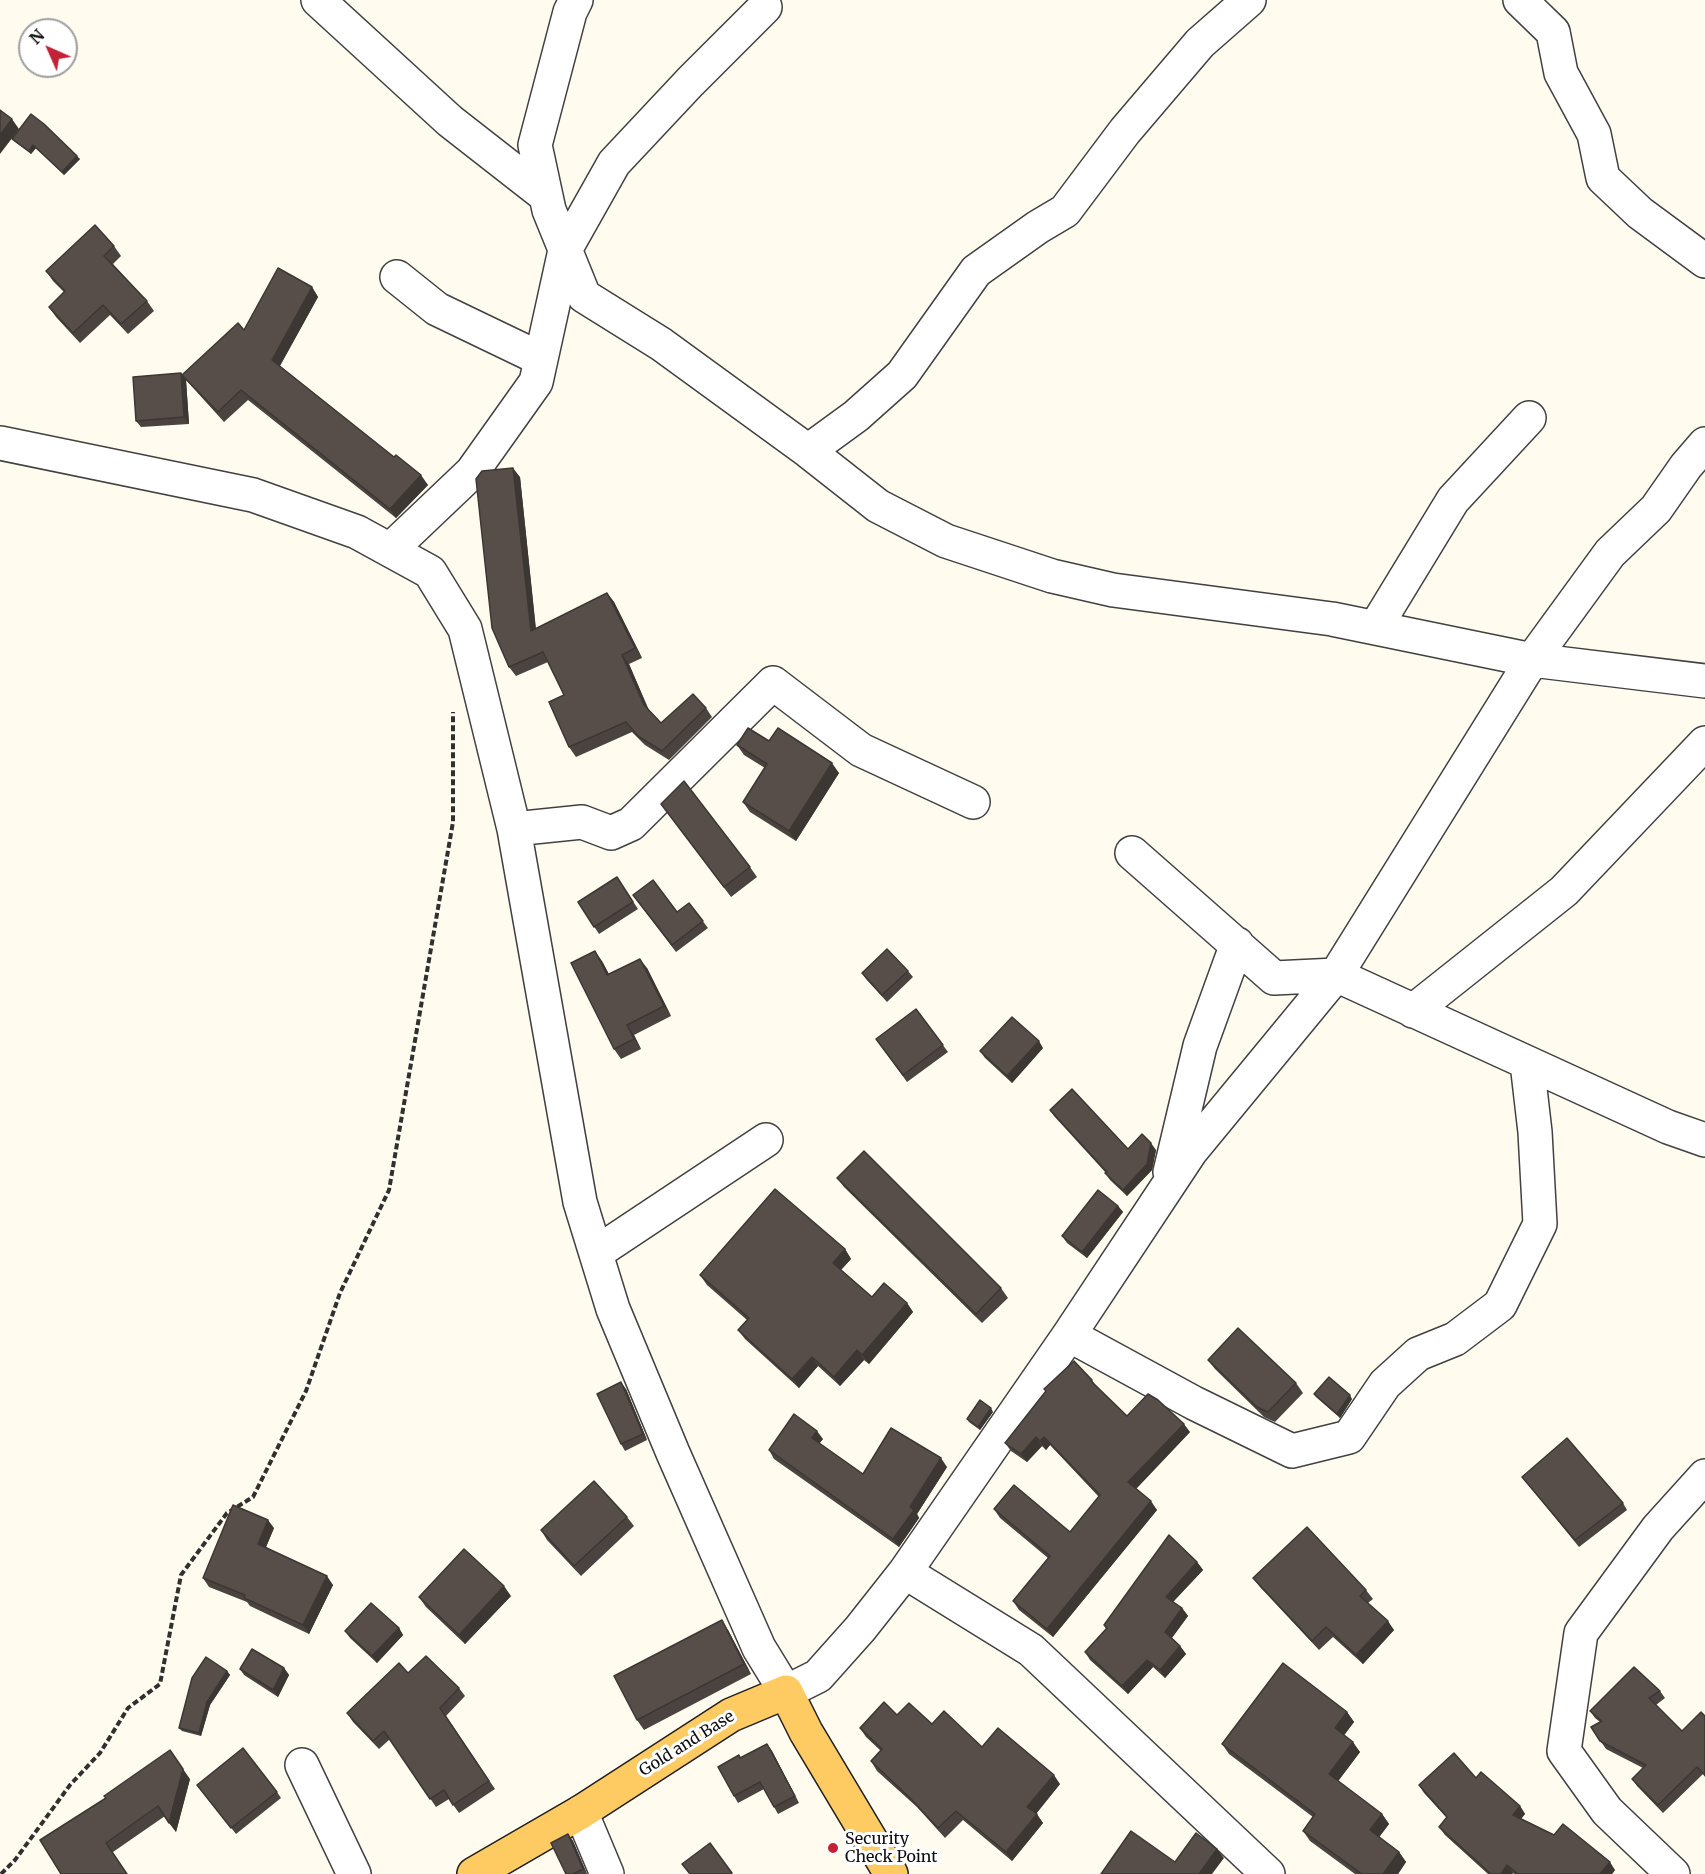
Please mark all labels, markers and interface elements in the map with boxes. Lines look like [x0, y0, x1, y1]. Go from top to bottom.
north arrow [18, 18, 78, 78]
text: N [25, 25, 48, 48]
street label: Gold and Base [636, 1707, 738, 1781]
place label: Security Check Point [845, 1829, 937, 1867]
marker: Security Check Point [826, 1841, 840, 1855]

